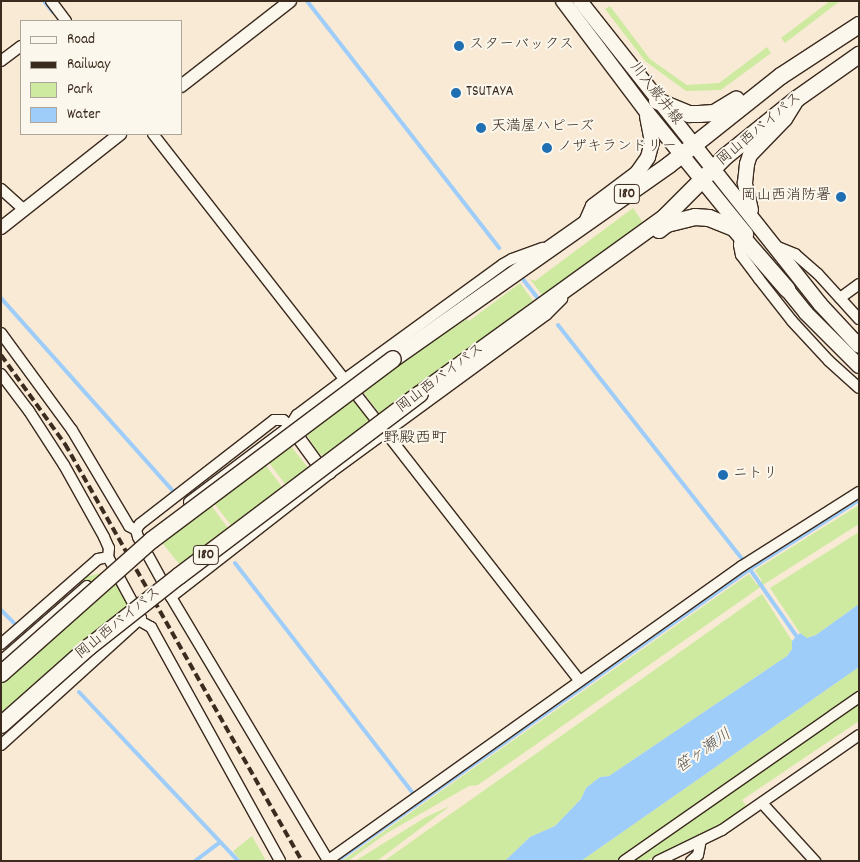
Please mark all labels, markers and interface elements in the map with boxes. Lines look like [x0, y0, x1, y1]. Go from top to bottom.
legend [20, 20, 182, 135]
text: Road [67, 29, 95, 51]
place label: スターバックス [469, 37, 574, 55]
marker: スターバックス [453, 40, 465, 52]
text: Railway [67, 54, 110, 76]
street label: 川入巌井線 [625, 59, 685, 129]
text: Park [67, 79, 93, 101]
place label: TSUTAYA [466, 84, 514, 102]
marker: TSUTAYA [450, 87, 462, 99]
street label: 岡山西バイパス [714, 89, 806, 171]
text: Water [67, 104, 100, 126]
place label: 天満屋ハピーズ [491, 119, 595, 137]
marker: 天満屋ハピーズ [475, 122, 487, 134]
place label: ノザキランドリー [557, 139, 677, 157]
marker: ノザキランドリー [541, 142, 553, 154]
road number: 180 [613, 182, 641, 205]
place label: 岡山西消防署 [741, 188, 831, 206]
marker: 岡山西消防署 [835, 191, 847, 203]
street label: 岡山西バイパス [394, 340, 488, 418]
district label: 野殿西町 [383, 429, 447, 449]
place label: ニトリ [733, 466, 778, 484]
marker: ニトリ [717, 469, 729, 481]
road number: 180 [192, 544, 220, 566]
street label: 岡山西バイパス [73, 584, 165, 664]
water label: 笹ヶ瀬川 [672, 726, 736, 778]

